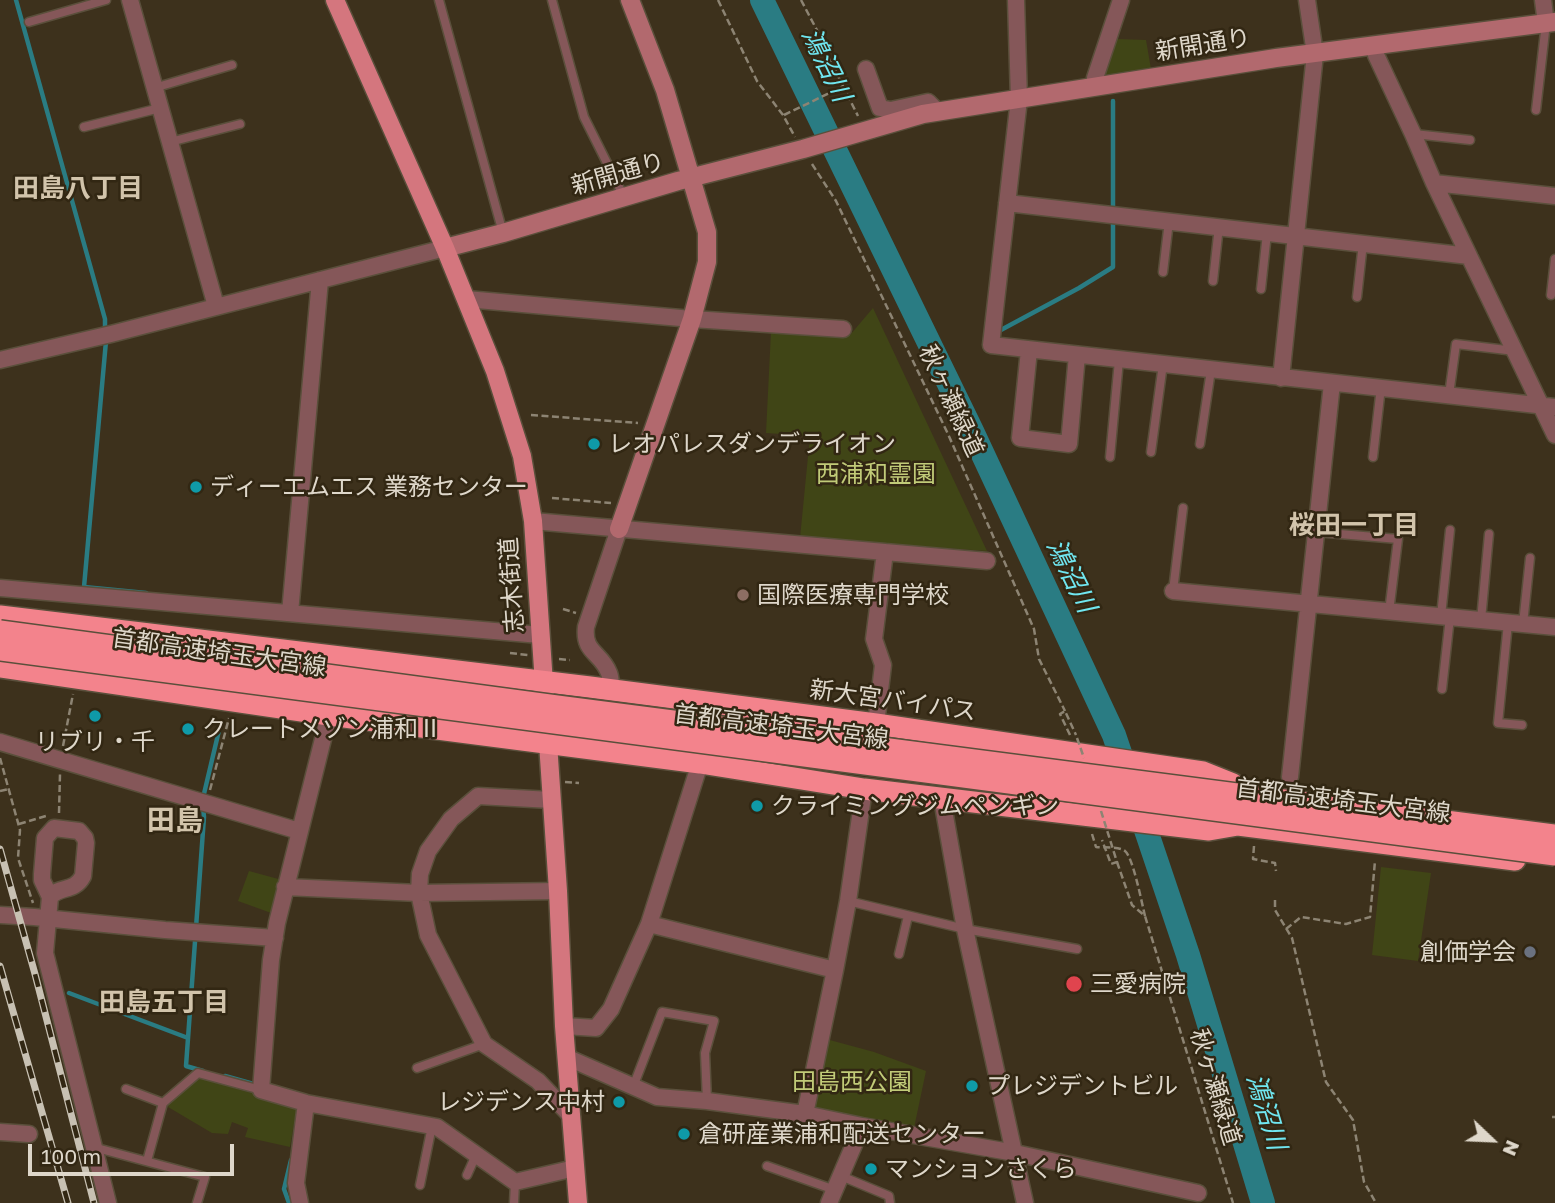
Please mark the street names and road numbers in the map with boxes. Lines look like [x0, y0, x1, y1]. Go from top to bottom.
street label: 新開通り [1153, 23, 1253, 67]
street label: 新開通り [568, 147, 668, 201]
street label: 秋ヶ瀬緑道 [913, 341, 989, 461]
street label: 志木街道 [494, 536, 530, 634]
street label: 首都高速埼玉大宮線 [110, 624, 328, 682]
street label: 新大宮バイパス [808, 675, 978, 727]
street label: 首都高速埼玉大宮線 [672, 700, 890, 754]
street label: 首都高速埼玉大宮線 [1234, 774, 1452, 828]
street label: 秋ヶ瀬緑道 [1184, 1025, 1246, 1149]

